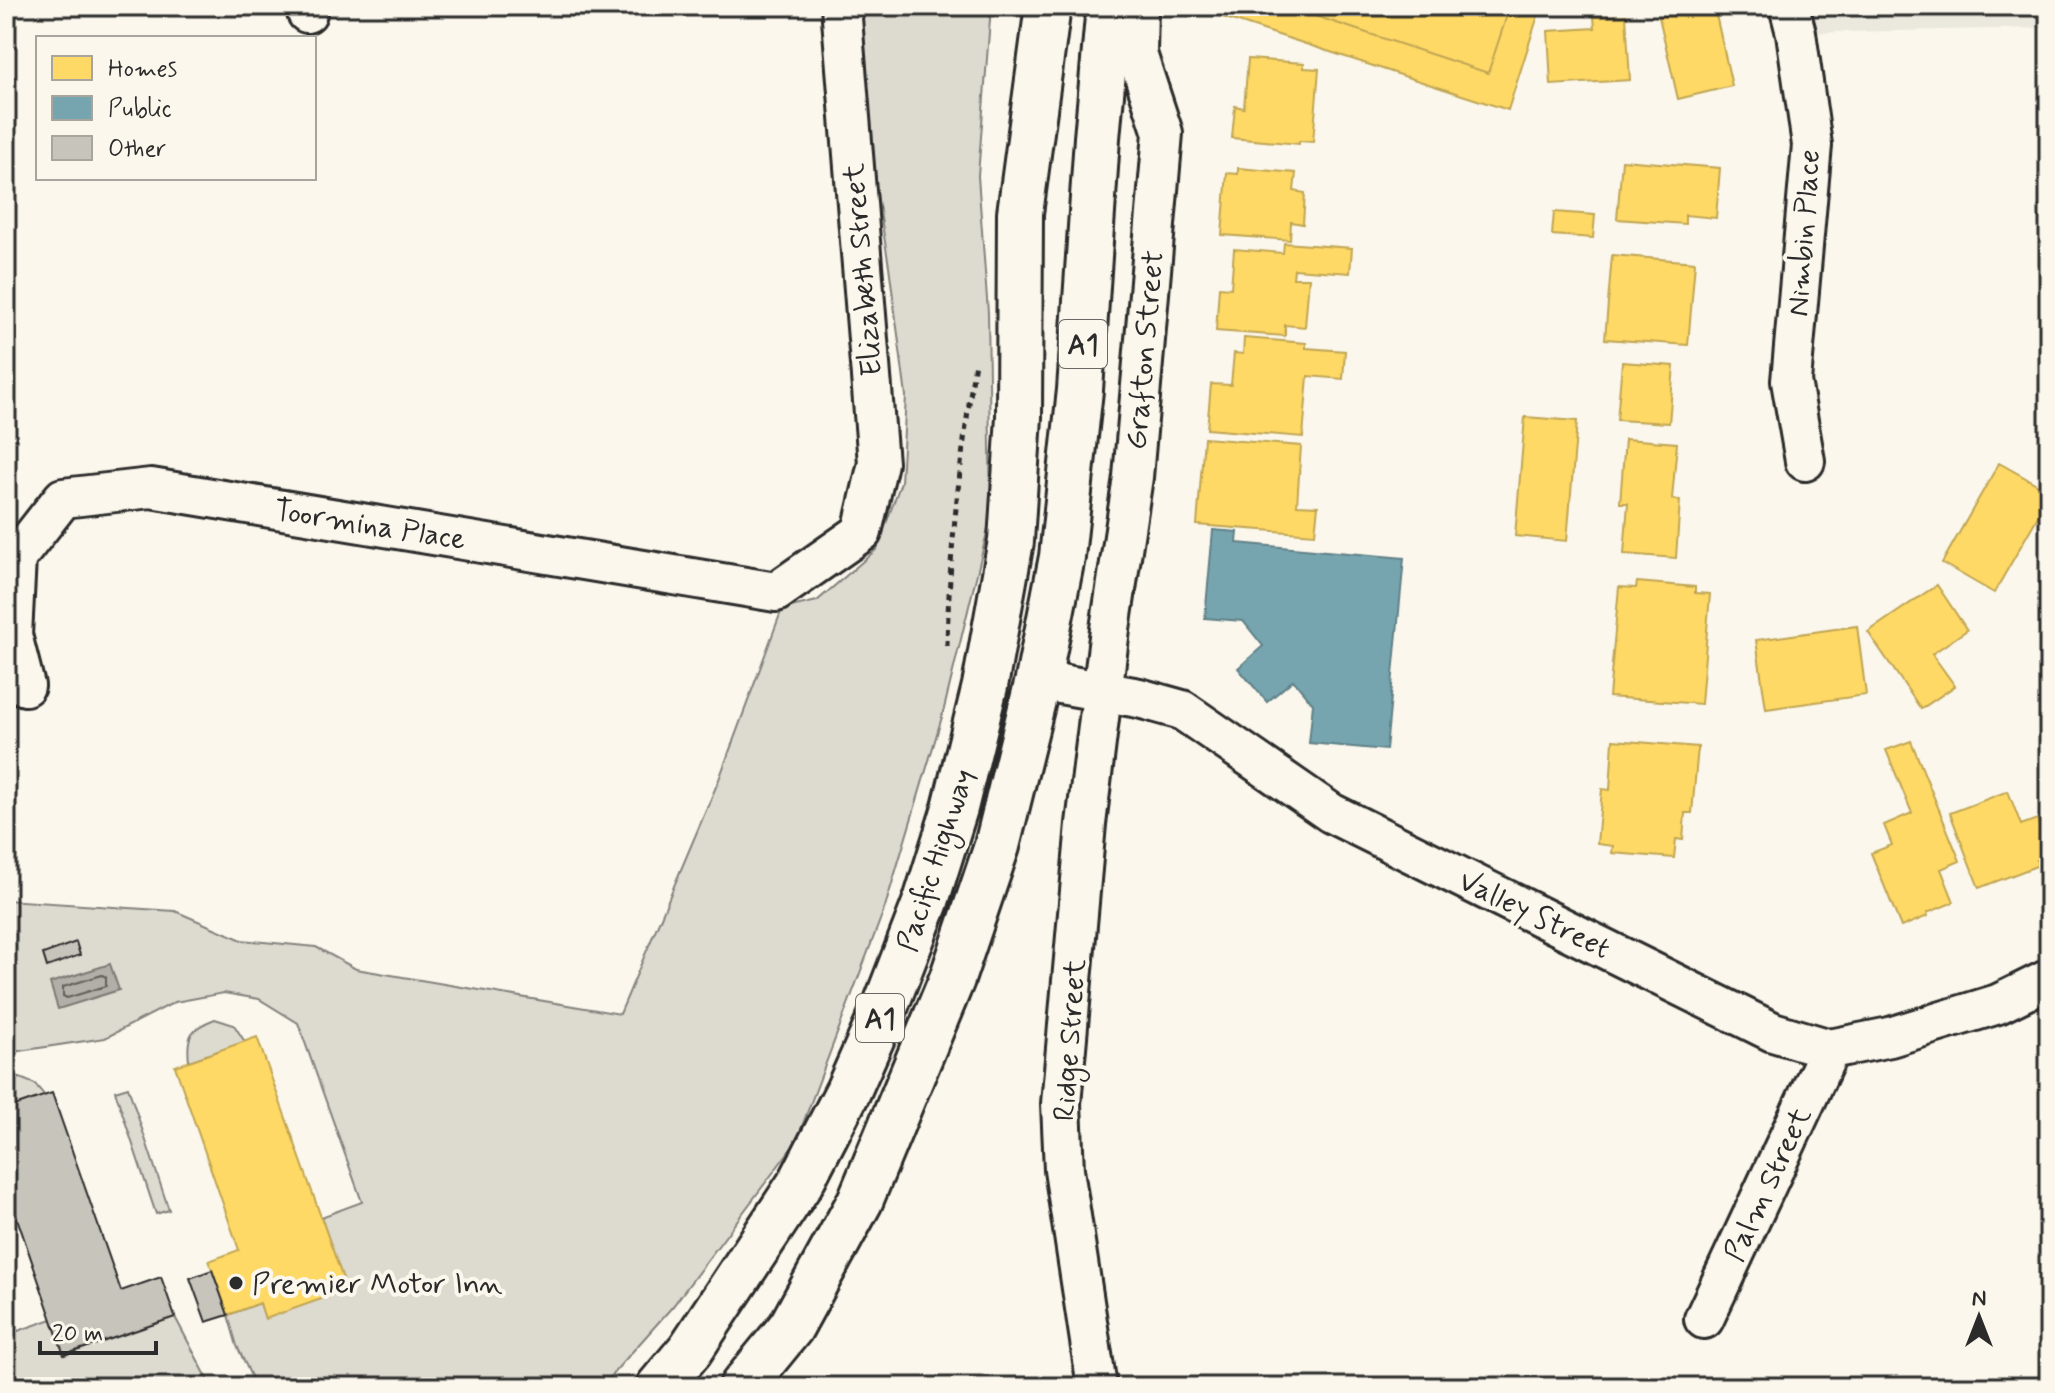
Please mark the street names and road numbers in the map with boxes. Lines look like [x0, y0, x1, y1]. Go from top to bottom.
street label: Nimbin Place [1779, 148, 1830, 318]
street label: Elizabeth Street [835, 161, 892, 378]
street label: Grafton Street [1117, 249, 1174, 451]
road number: A1 [1059, 320, 1107, 368]
street label: Toormina Place [271, 491, 468, 560]
street label: Pacific Highway [889, 764, 986, 958]
street label: Valley Street [1452, 862, 1617, 969]
street label: Ridge Street [1045, 957, 1098, 1123]
road number: A1 [856, 994, 904, 1042]
street label: Palm Street [1716, 1101, 1821, 1268]

